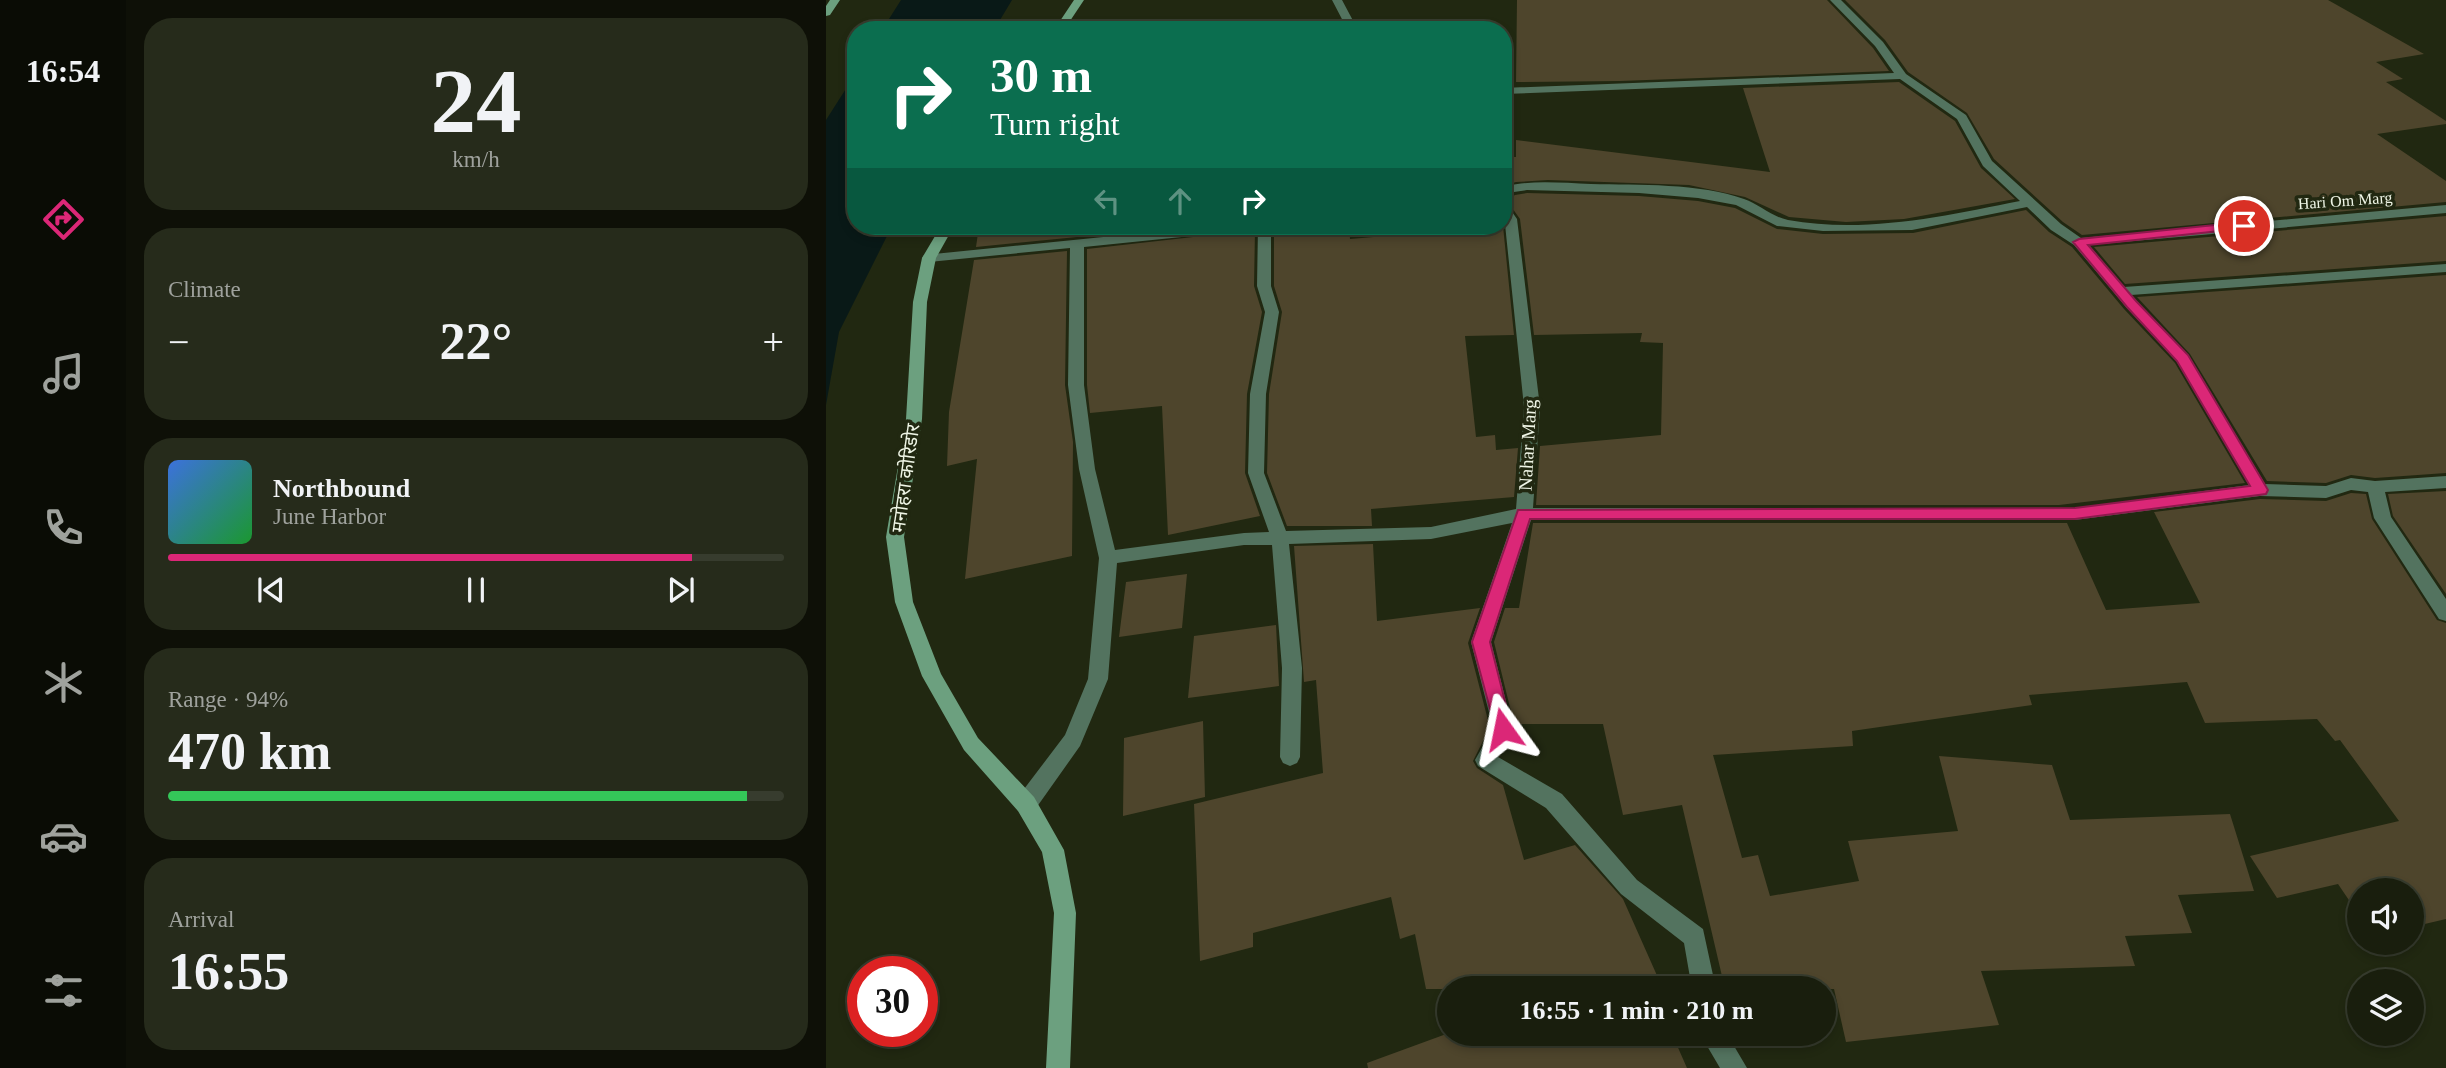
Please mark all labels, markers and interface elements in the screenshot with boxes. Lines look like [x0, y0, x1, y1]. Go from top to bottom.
text: 30 m [990, 48, 1092, 103]
icon: right [875, 49, 966, 140]
text: 24 [431, 51, 522, 152]
text: 16:54 [26, 53, 100, 89]
text: Turn right [990, 106, 1120, 142]
text: km/h [452, 147, 500, 172]
icon: left [1088, 182, 1126, 220]
icon: ahead [1161, 182, 1199, 220]
icon: right [1234, 182, 1272, 220]
street label: Hari Om Marg [2297, 189, 2393, 213]
icon: directions [39, 195, 88, 244]
pin [2214, 196, 2274, 256]
icon: arrive [2225, 207, 2263, 245]
text: Climate [168, 277, 241, 302]
text: 22° [440, 313, 512, 370]
text: − [168, 321, 189, 363]
text: + [763, 321, 784, 363]
icon: music [39, 349, 88, 398]
street label: Nahar Marg [1515, 398, 1540, 492]
street label: मनोहरा कोरिडोर [887, 421, 924, 534]
text: Northbound [273, 474, 410, 503]
icon: phone [39, 503, 88, 552]
text: June Harbor [273, 504, 386, 529]
icon: previous [252, 571, 290, 609]
icon: pause [457, 571, 495, 609]
icon: next [662, 571, 700, 609]
icon: climate [39, 658, 88, 707]
text: Range · 94% [168, 687, 288, 712]
position arrow [1466, 692, 1540, 766]
text: 470 km [168, 723, 331, 780]
icon: car [39, 812, 88, 861]
map controls [2347, 878, 2424, 1046]
button: sound [2347, 878, 2424, 955]
text: Arrival [168, 907, 234, 932]
text: 16:55 [168, 943, 289, 1000]
speed limit sign: 30 [847, 956, 938, 1047]
icon: filters [39, 966, 88, 1015]
button: layers [2347, 969, 2424, 1046]
text: 16:55 · 1 min · 210 m [1520, 996, 1754, 1025]

